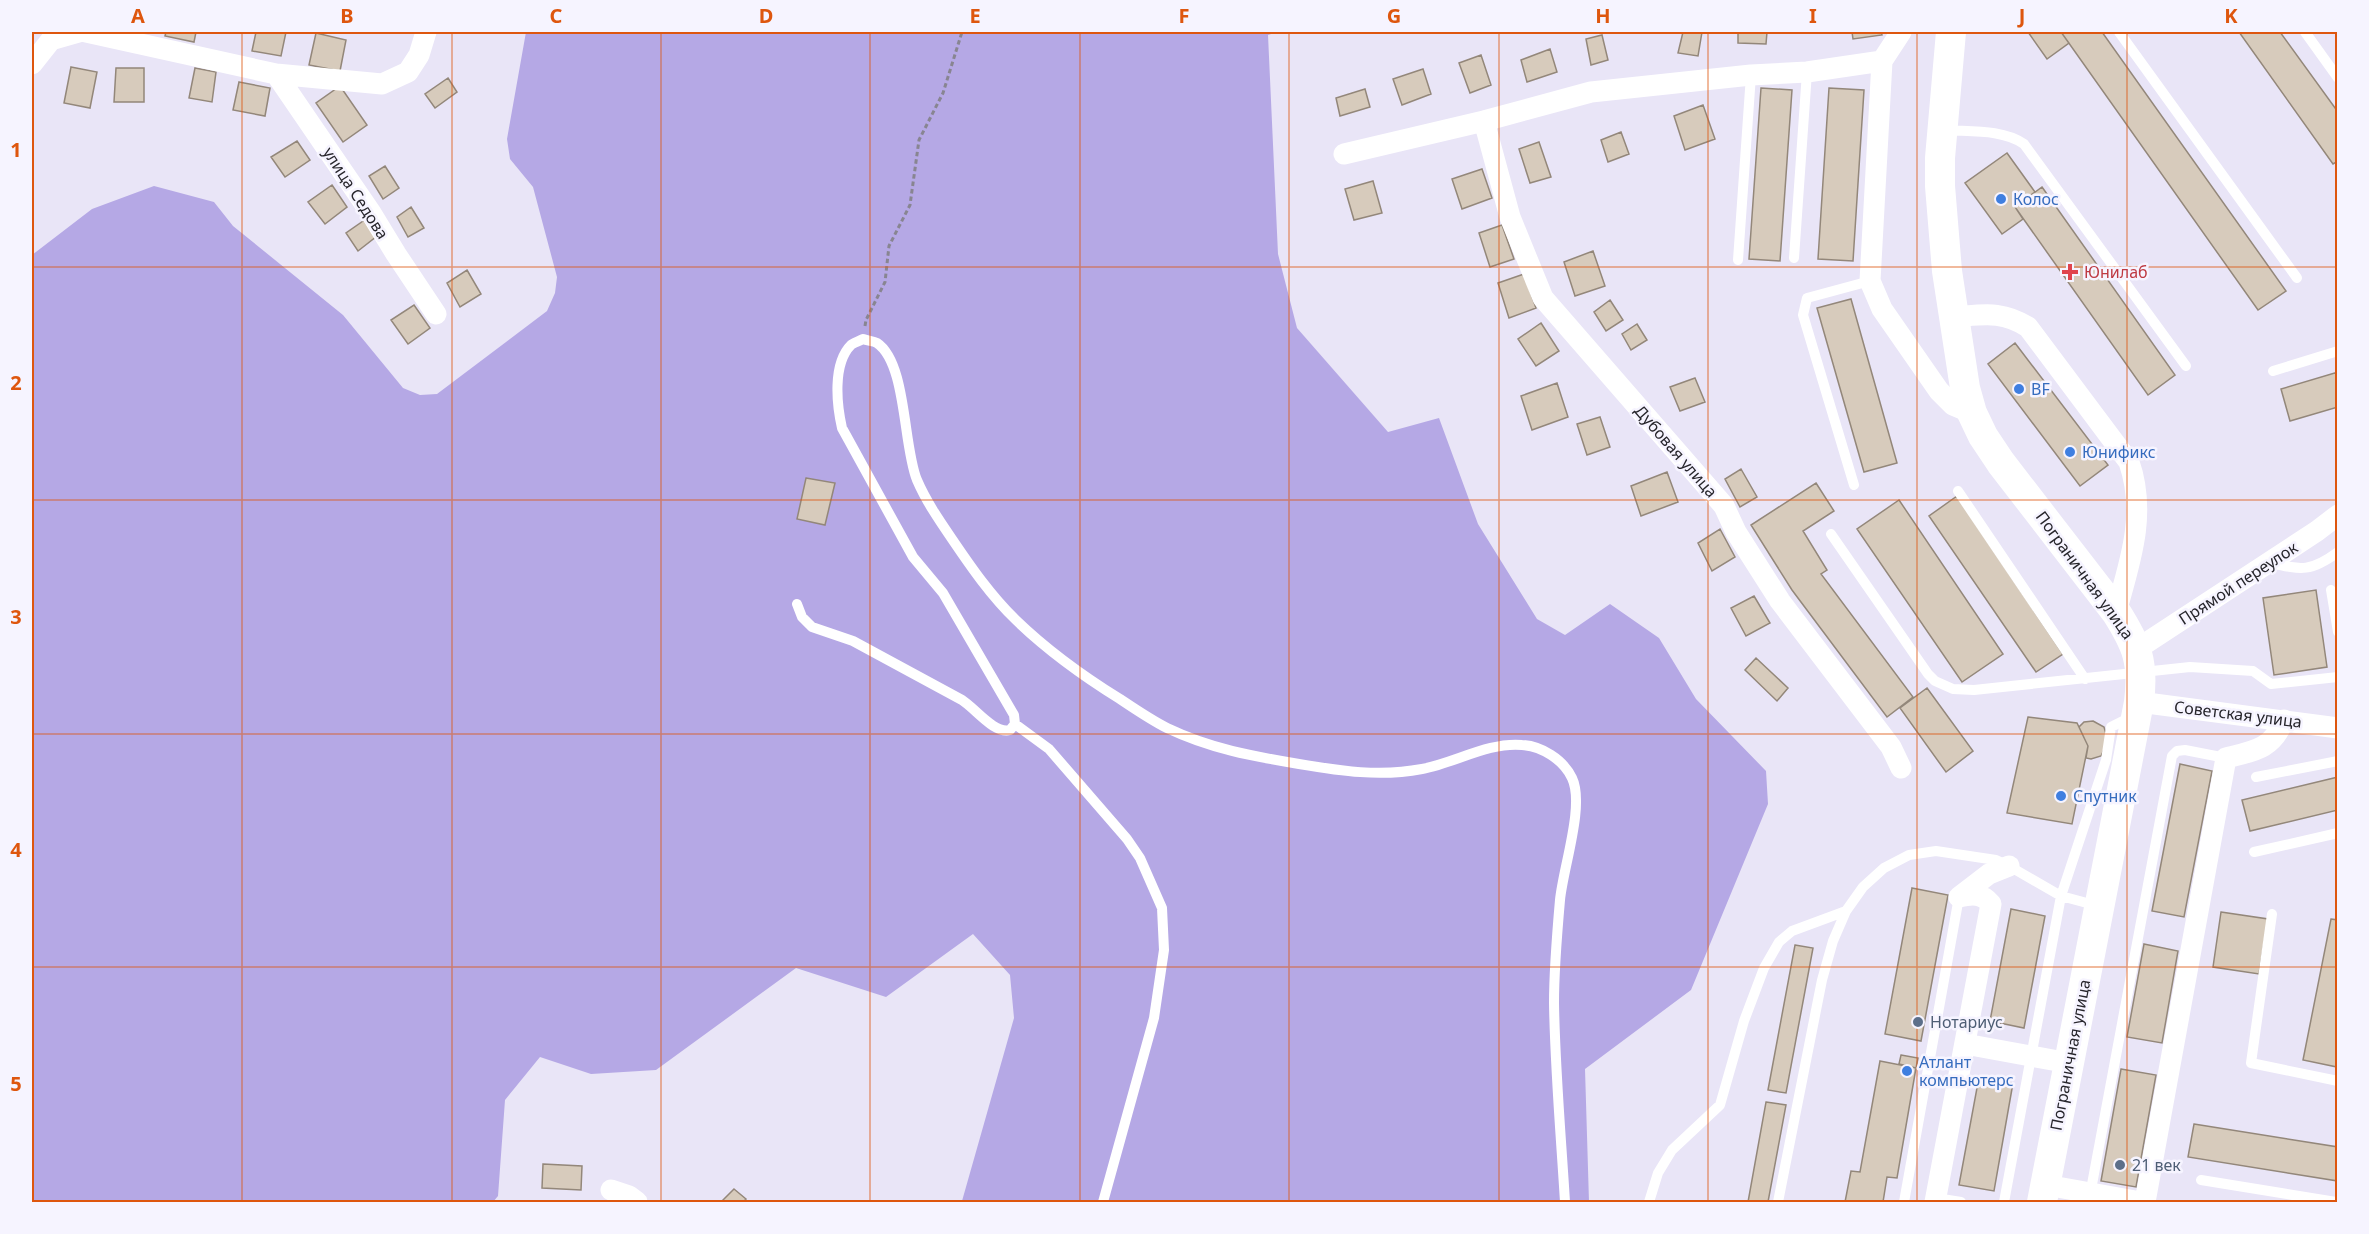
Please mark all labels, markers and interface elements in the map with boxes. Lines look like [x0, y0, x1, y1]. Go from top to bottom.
text: A [131, 2, 145, 29]
text: B [340, 2, 354, 29]
text: C [550, 2, 563, 29]
text: D [759, 2, 773, 29]
text: E [969, 2, 981, 29]
text: F [1179, 2, 1189, 29]
text: G [1387, 2, 1401, 29]
text: H [1595, 2, 1611, 29]
text: I [1809, 2, 1817, 29]
text: J [2017, 2, 2025, 29]
text: K [2224, 2, 2238, 29]
text: 1 [10, 136, 22, 163]
street label: улица Седова [318, 143, 394, 243]
place label: Колос [2013, 188, 2059, 210]
marker: Колос [1994, 192, 2008, 206]
place label: Юнилаб [2084, 261, 2148, 283]
marker: Юнилаб [2061, 263, 2079, 281]
text: 2 [10, 369, 22, 396]
place label: BF [2031, 378, 2050, 400]
marker: BF [2012, 382, 2026, 396]
street label: Дубовая улица [1630, 400, 1722, 502]
place label: Юнификс [2082, 441, 2156, 463]
marker: Юнификс [2063, 445, 2077, 459]
street label: Пограничная улица [2031, 506, 2139, 644]
street label: Прямой переулок [2174, 536, 2302, 630]
text: 3 [10, 603, 22, 630]
street label: Советская улица [2173, 695, 2303, 733]
place label: Спутник [2073, 785, 2137, 807]
marker: Спутник [2054, 789, 2068, 803]
text: 4 [10, 836, 22, 863]
street label: Пограничная улица [2045, 978, 2095, 1132]
place label: Нотариус [1930, 1011, 2003, 1033]
marker: Нотариус [1911, 1015, 1925, 1029]
place label: Атлант компьютерс [1919, 1051, 2014, 1091]
marker: Атлант компьютерс [1900, 1064, 1914, 1078]
text: 5 [10, 1070, 22, 1097]
place label: 21 век [2132, 1154, 2181, 1176]
marker: 21 век [2113, 1158, 2127, 1172]

